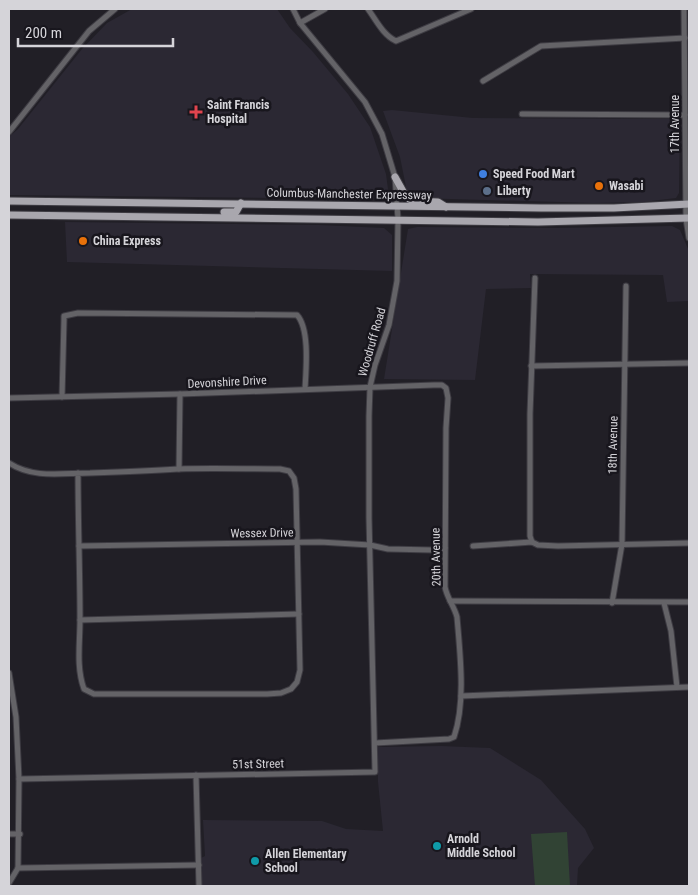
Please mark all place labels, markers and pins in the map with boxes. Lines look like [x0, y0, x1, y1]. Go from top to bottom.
place label: Saint Francis Hospital [207, 98, 270, 126]
marker: Saint Francis Hospital [189, 105, 203, 119]
place label: Speed Food Mart [493, 167, 575, 181]
marker: Speed Food Mart [477, 168, 489, 180]
place label: Wasabi [609, 179, 644, 193]
marker: Wasabi [593, 180, 605, 192]
place label: Liberty [497, 184, 531, 198]
marker: Liberty [481, 185, 493, 197]
place label: China Express [93, 234, 161, 248]
marker: China Express [77, 235, 89, 247]
place label: Arnold Middle School [447, 832, 515, 860]
marker: Arnold Middle School [431, 840, 443, 852]
place label: Allen Elementary School [265, 847, 347, 875]
marker: Allen Elementary School [249, 855, 261, 867]

